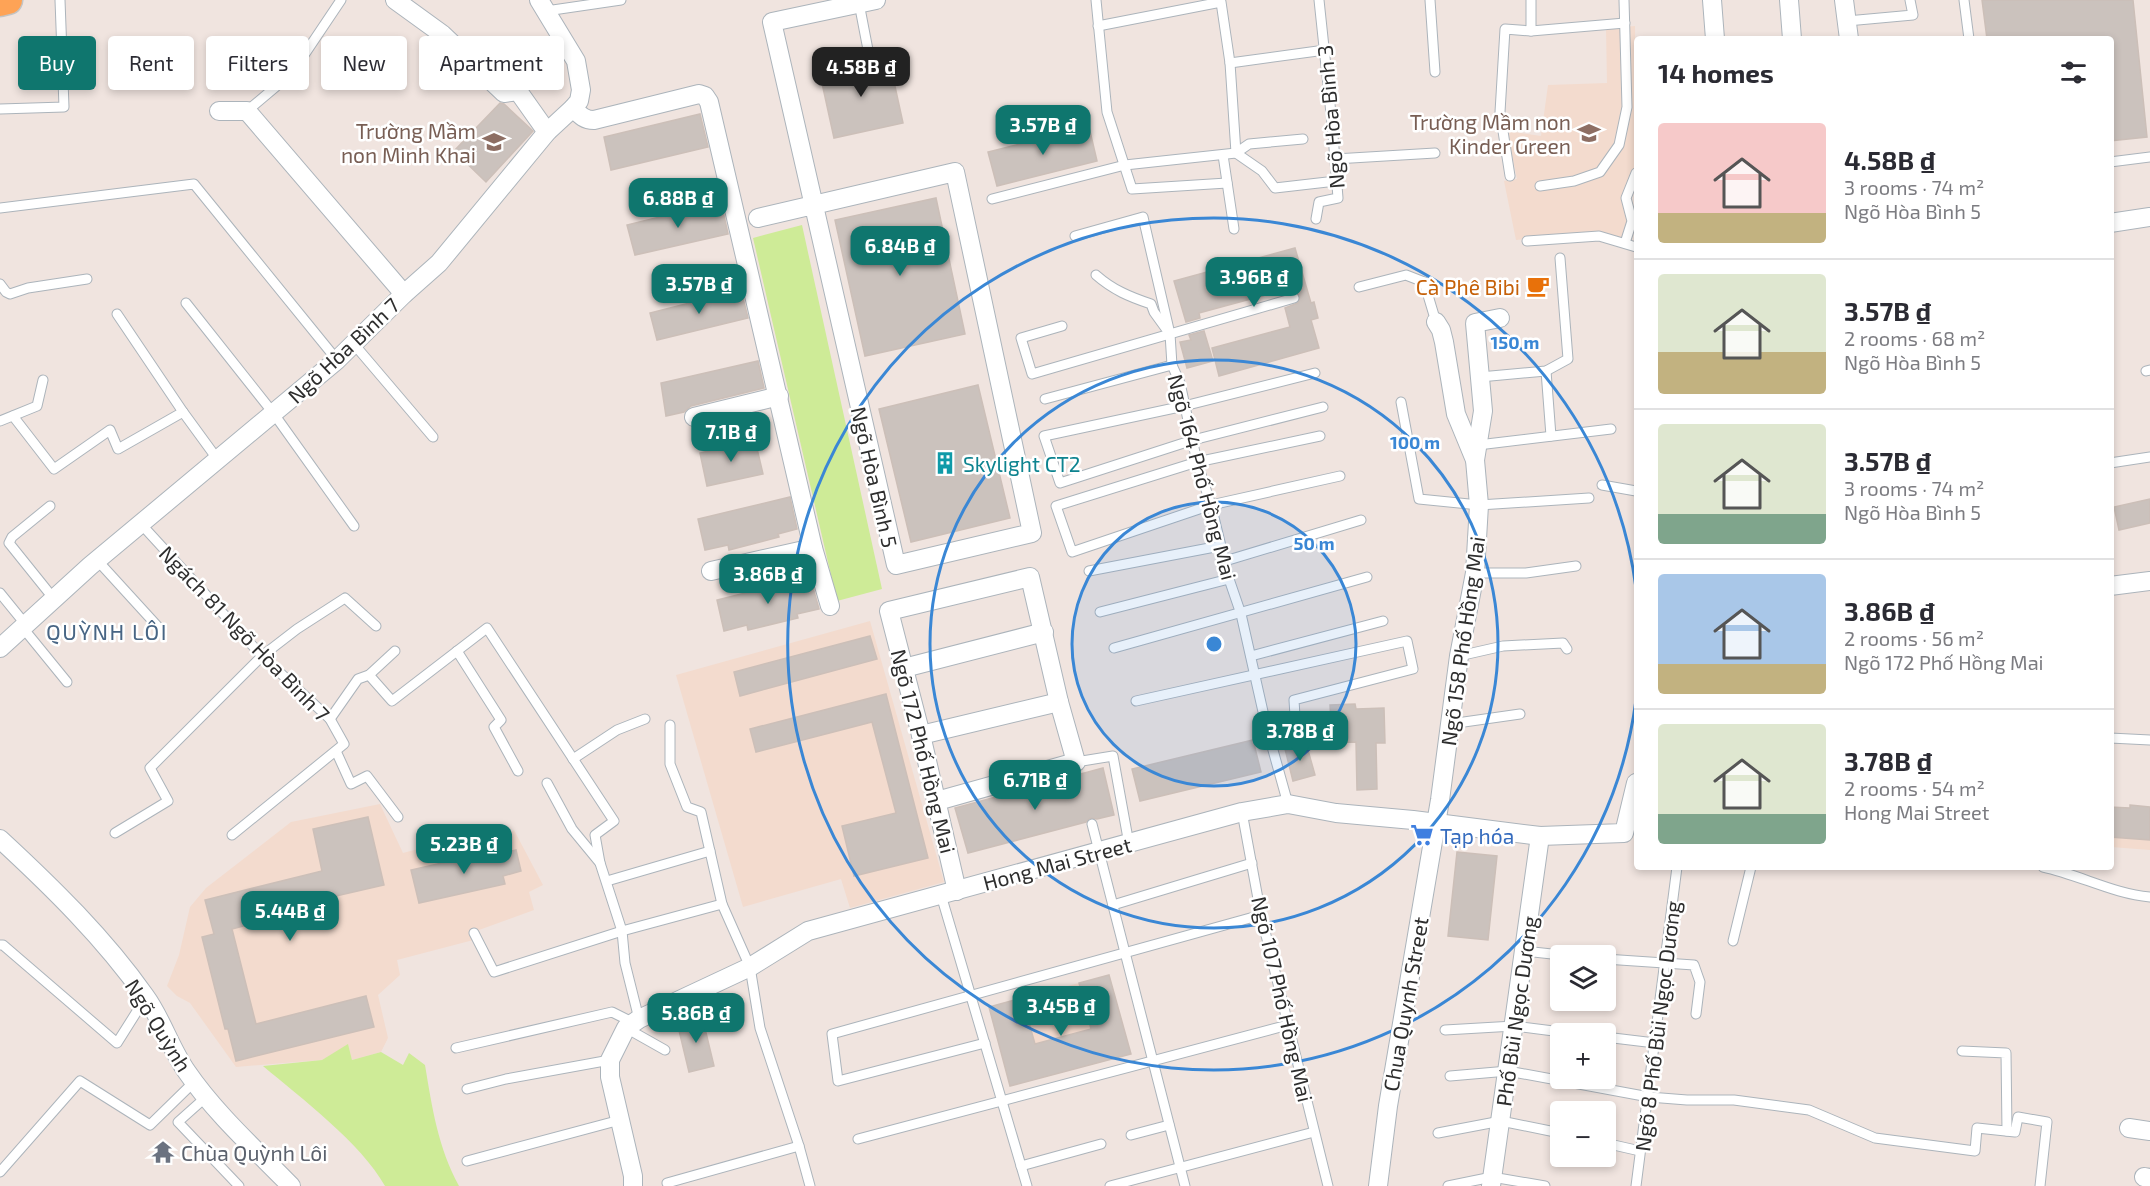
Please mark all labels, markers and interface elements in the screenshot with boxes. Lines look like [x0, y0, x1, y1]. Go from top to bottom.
chip: Buy [18, 36, 96, 90]
chip: Rent [108, 36, 194, 90]
chip: Filters [206, 36, 309, 90]
chip: New [321, 36, 407, 90]
chip: Apartment [419, 36, 564, 90]
street label: Ngõ Hòa Bình 3 [1311, 44, 1349, 190]
pin: 4.58B ₫ [806, 47, 916, 98]
text: 4.58B ₫ [826, 54, 896, 78]
icon: filters [2057, 56, 2090, 89]
text: 14 homes [1658, 57, 1774, 88]
pin: 3.57B ₫ [988, 105, 1098, 156]
place label: Trường Mầm non Kinder Green [1410, 109, 1571, 158]
text: 3.57B ₫ [1010, 112, 1076, 136]
place label: Trường Mầm non Minh Khai [341, 118, 476, 167]
school or university icon: Trường Mầm non Kinder Green [1576, 120, 1602, 146]
school or university icon: Trường Mầm non Minh Khai [481, 129, 507, 155]
text: 4.58B ₫ [1844, 144, 1935, 175]
icon: home [1706, 147, 1778, 219]
text: 3 rooms · 74 m² [1844, 175, 1984, 199]
pin: 6.88B ₫ [623, 178, 733, 229]
text: 6.88B ₫ [643, 185, 713, 209]
text: Ngõ Hòa Bình 5 [1844, 199, 1981, 223]
pin: 6.84B ₫ [845, 226, 955, 277]
text: 6.84B ₫ [865, 233, 935, 257]
pin: 3.96B ₫ [1199, 257, 1309, 308]
pin: 3.57B ₫ [644, 264, 754, 315]
text: 3.96B ₫ [1220, 264, 1288, 288]
text: 3.57B ₫ [666, 271, 732, 295]
cafe icon: Cà Phê Bibi [1525, 273, 1551, 299]
place label: Cà Phê Bibi [1416, 274, 1520, 299]
street label: Ngõ Hòa Bình 7 [282, 292, 404, 408]
text: 3.57B ₫ [1844, 295, 1931, 326]
icon: home [1706, 298, 1778, 370]
text: 2 rooms · 68 m² [1844, 326, 1985, 350]
text: 150 m [1491, 331, 1539, 353]
text: Ngõ Hòa Bình 5 [1844, 350, 1981, 374]
street label: Ngõ 164 Phố Hồng Mai [1163, 371, 1243, 583]
street label: Ngõ Hòa Bình 5 [847, 404, 903, 550]
pin: 7.1B ₫ [682, 412, 780, 463]
text: 7.1B ₫ [705, 419, 757, 443]
text: 100 m [1390, 431, 1440, 453]
text: 3.57B ₫ [1844, 445, 1931, 476]
icon: home [1706, 448, 1778, 520]
building icon: Skylight CT2 [932, 450, 958, 476]
place label: Skylight CT2 [963, 451, 1081, 476]
text: 3 rooms · 74 m² [1844, 476, 1984, 500]
text: Ngõ Hòa Bình 5 [1844, 500, 1981, 524]
text: 50 m [1293, 532, 1335, 554]
street label: Ngõ 158 Phố Hồng Mai [1435, 535, 1489, 747]
street label: Ngách 81 Ngõ Hòa Bình 7 [155, 540, 336, 726]
pin: 3.86B ₫ [713, 554, 823, 605]
text: 3.86B ₫ [733, 561, 803, 585]
text: 3.86B ₫ [1844, 595, 1934, 626]
icon: home [1706, 598, 1778, 670]
district label: QUỲNH LÔI [46, 618, 168, 645]
text: 2 rooms · 56 m² [1844, 626, 1984, 650]
centre of rings [1204, 634, 1224, 654]
street label: Ngõ 172 Phố Hồng Mai [887, 646, 961, 856]
text: Ngõ 172 Phố Hồng Mai [1844, 650, 2044, 674]
pin: 3.78B ₫ [1245, 711, 1355, 762]
text: 3.78B ₫ [1266, 718, 1334, 742]
text: 3.78B ₫ [1844, 745, 1932, 776]
icon: home [1706, 748, 1778, 820]
pin: 6.71B ₫ [980, 760, 1090, 811]
text: 6.71B ₫ [1003, 767, 1067, 791]
text: 2 rooms · 54 m² [1844, 776, 1985, 800]
text: Hong Mai Street [1844, 800, 1989, 824]
supermarket icon: Tạp hóa [1409, 822, 1435, 848]
place label: Tạp hóa [1440, 823, 1514, 848]
pin: 5.23B ₫ [409, 824, 519, 875]
text: 5.23B ₫ [430, 831, 498, 855]
street label: Hong Mai Street [980, 831, 1134, 895]
pin: 5.44B ₫ [235, 891, 345, 942]
street label: Ngõ 107 Phố Hồng Mai [1247, 894, 1319, 1104]
text: 5.44B ₫ [255, 898, 325, 922]
street label: Ngõ 8 Phố Bùi Ngọc Dương [1629, 899, 1685, 1153]
street label: Phố Bùi Ngọc Dương [1490, 914, 1542, 1108]
street label: Chua Quynh Street [1377, 915, 1434, 1093]
map controls [1550, 945, 1616, 1167]
button: layers [1550, 945, 1616, 1011]
street label: Ngõ Quỳnh [120, 974, 197, 1077]
pin: 3.45B ₫ [1006, 986, 1116, 1037]
pin: 5.86B ₫ [641, 993, 751, 1044]
text: 3.45B ₫ [1027, 993, 1095, 1017]
text: 5.86B ₫ [661, 1000, 731, 1024]
button: + [1550, 1023, 1616, 1089]
button: − [1550, 1101, 1616, 1167]
temple icon: Chùa Quỳnh Lôi [150, 1139, 176, 1165]
place label: Chùa Quỳnh Lôi [181, 1140, 327, 1166]

